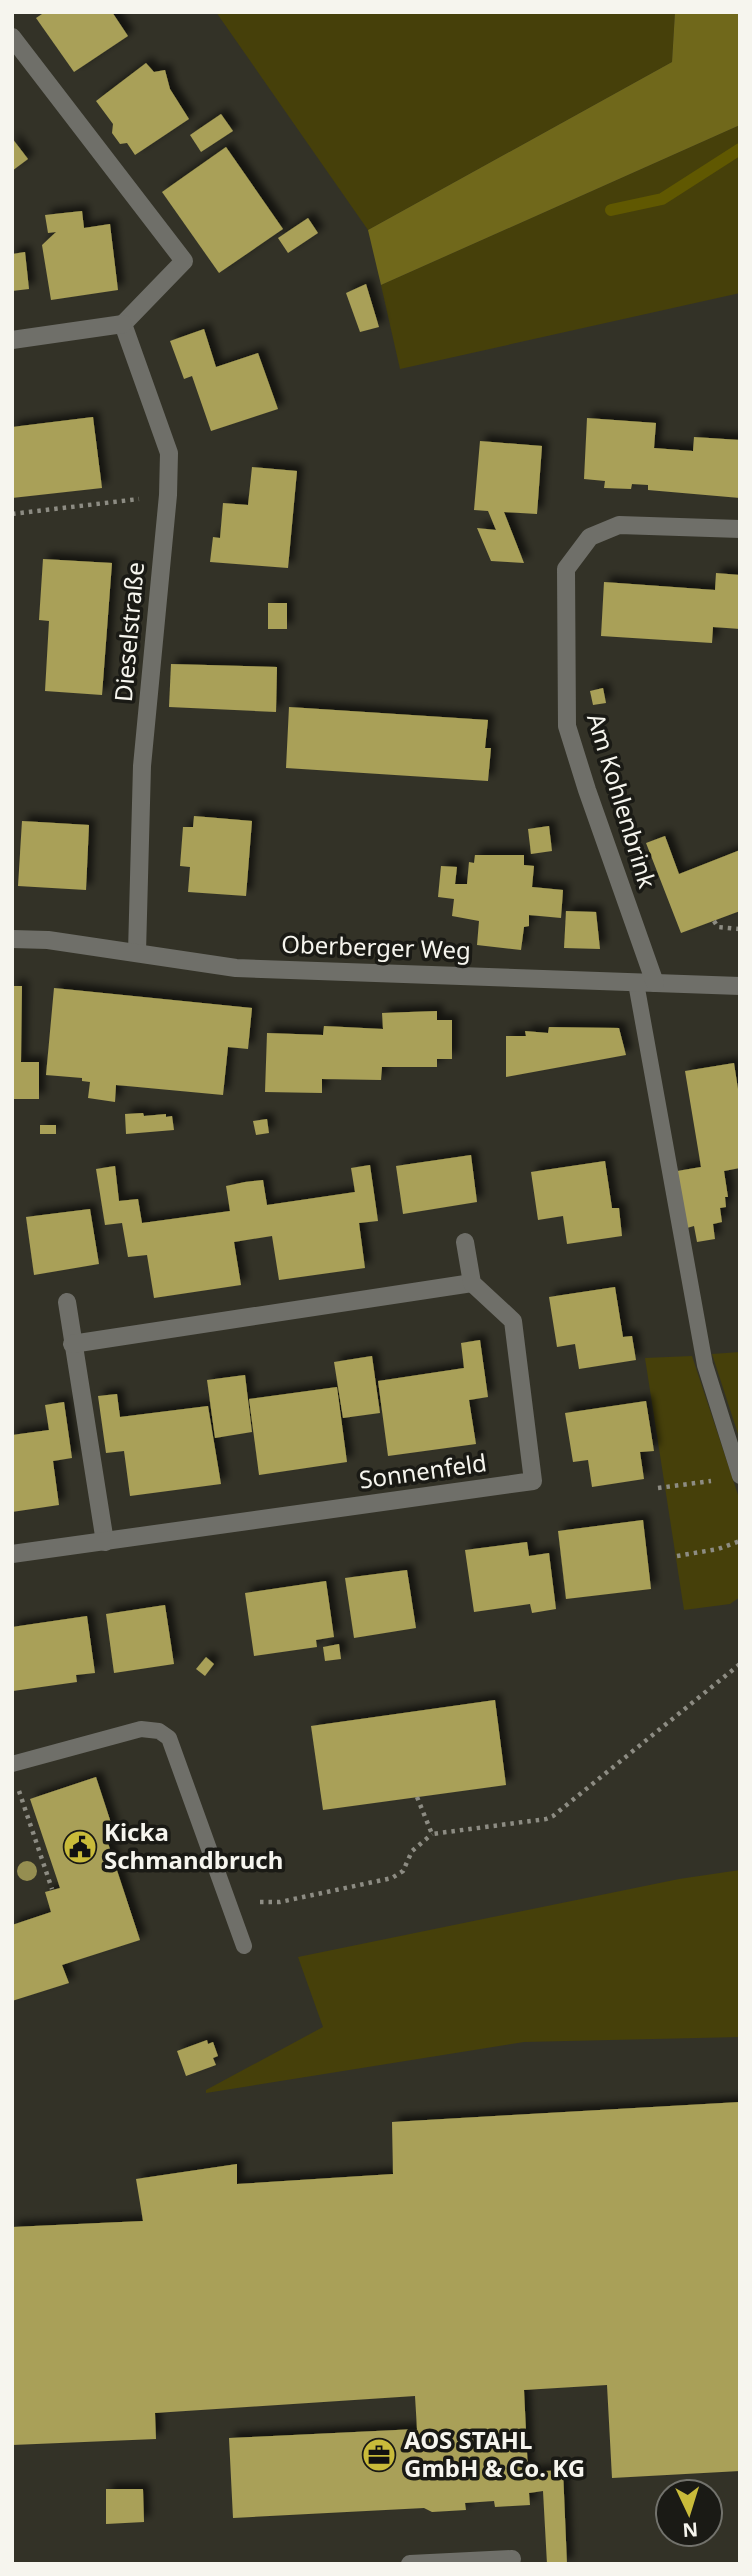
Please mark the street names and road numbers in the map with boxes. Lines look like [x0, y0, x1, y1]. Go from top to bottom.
street label: Dieselstraße [106, 561, 151, 703]
street label: Am Kohlenbrink [580, 709, 665, 892]
street label: Oberberger Weg [281, 927, 471, 966]
street label: Sonnenfeld [357, 1445, 489, 1496]

